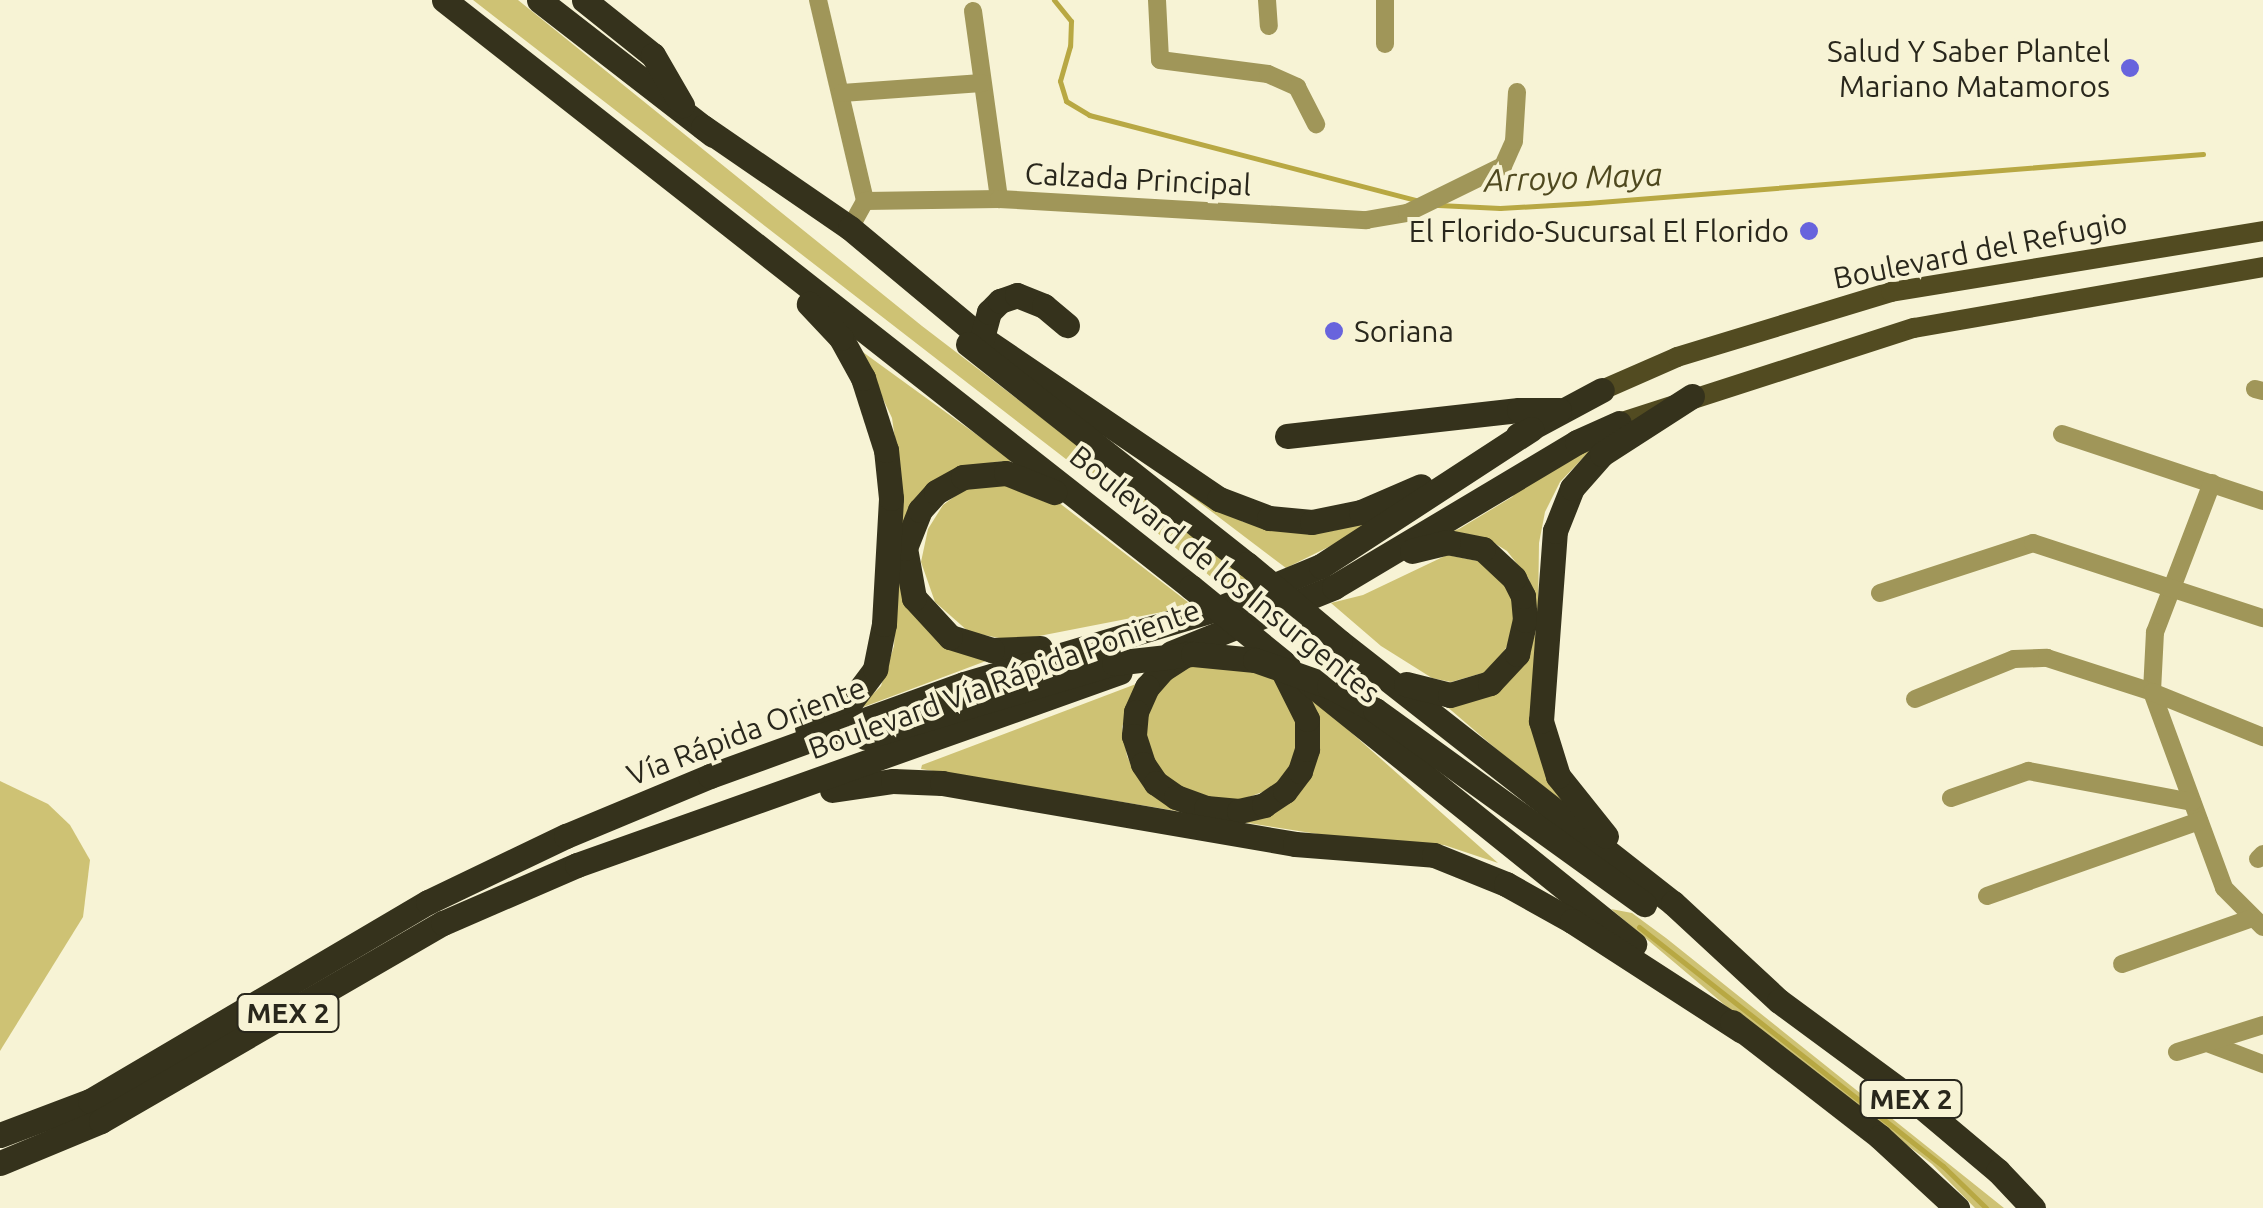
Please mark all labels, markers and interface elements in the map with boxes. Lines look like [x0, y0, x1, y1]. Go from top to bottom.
place label: Salud Y Saber Plantel Mariano Matamoros [1827, 33, 2110, 104]
marker: Salud Y Saber Plantel Mariano Matamoros [2119, 57, 2141, 79]
street label: Calzada Principal [1024, 155, 1252, 203]
water label: Arroyo Maya [1483, 155, 1663, 199]
street label: Boulevard del Refugio [1830, 204, 2130, 296]
place label: El Florido-Sucursal El Florido [1409, 213, 1789, 249]
marker: El Florido-Sucursal El Florido [1798, 220, 1820, 242]
place label: Soriana [1354, 313, 1454, 349]
marker: Soriana [1323, 320, 1345, 342]
street label: Boulevard de los Insurgentes [1063, 438, 1387, 710]
street label: Boulevard Vía Rápida Poniente [803, 591, 1205, 767]
street label: Vía Rápida Oriente [622, 669, 870, 793]
road number: MEX 2 [236, 990, 340, 1036]
road number: MEX 2 [1858, 1076, 1964, 1122]

